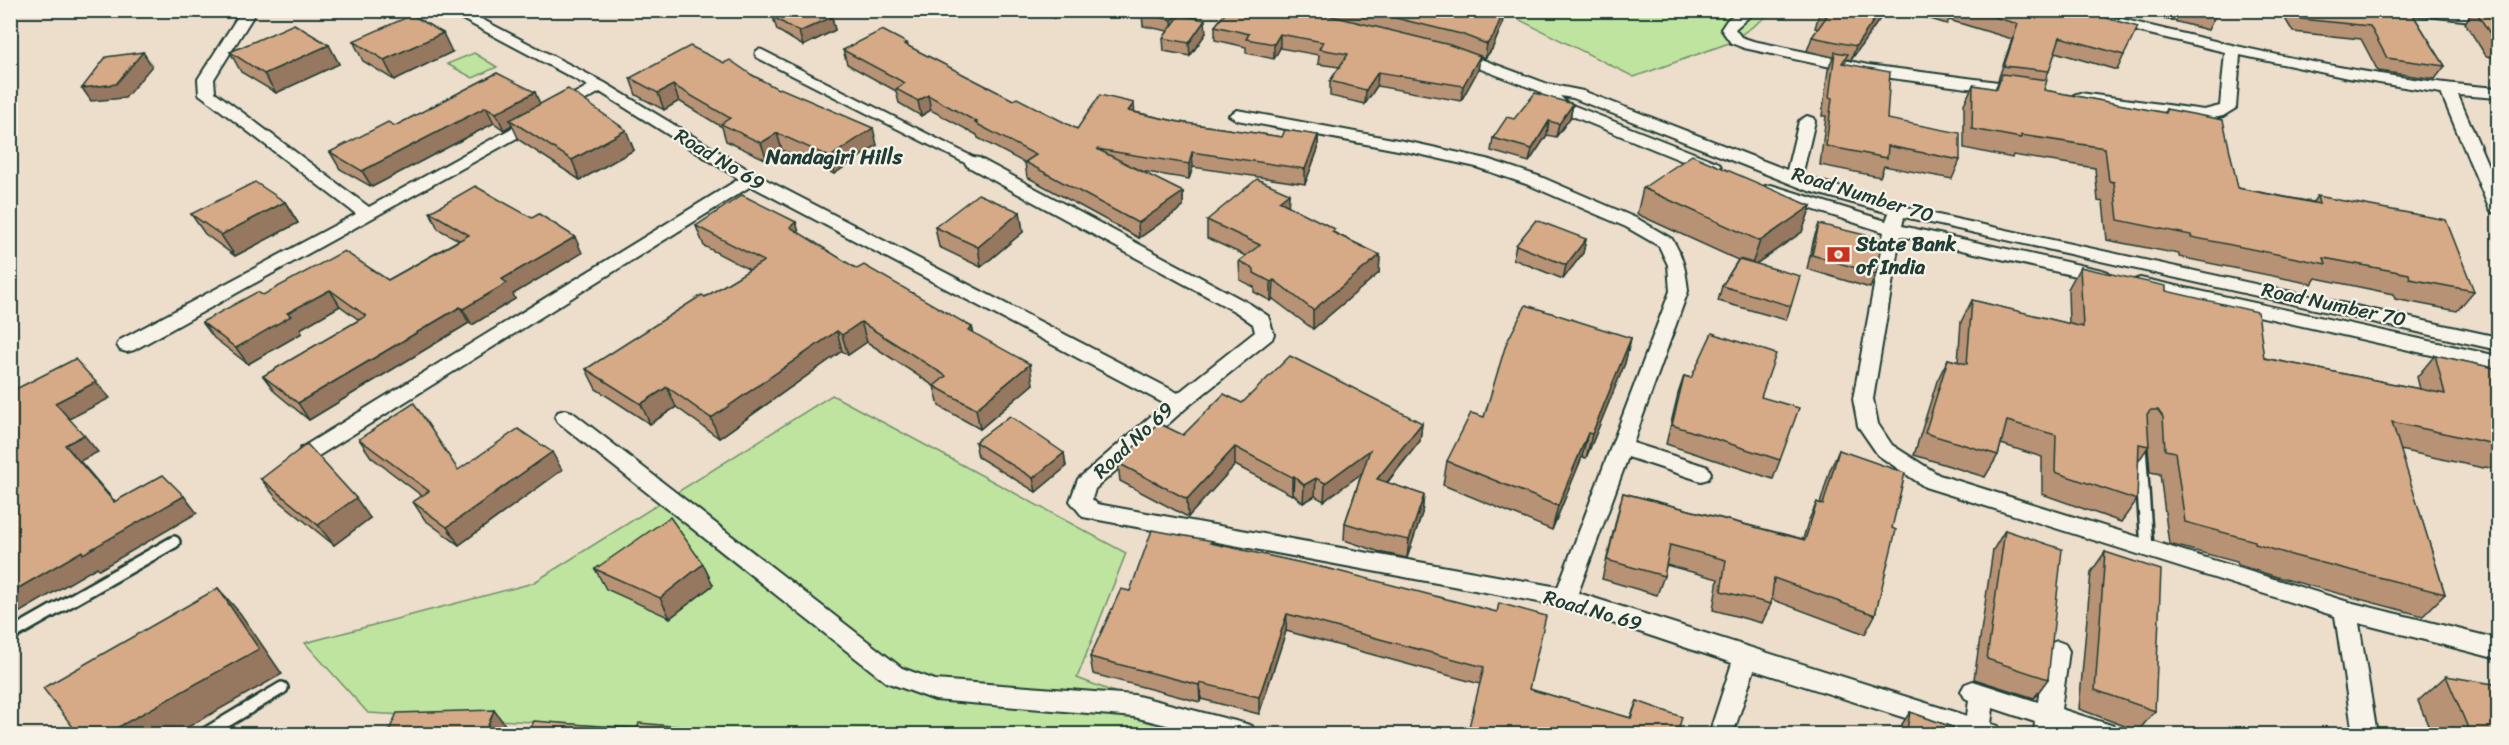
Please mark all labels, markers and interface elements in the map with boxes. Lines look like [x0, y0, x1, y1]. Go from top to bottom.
street label: Road No 69 [667, 118, 772, 200]
district label: Nandagiri Hills [765, 138, 904, 176]
street label: Road Number 70 [1788, 156, 1938, 233]
place label: State Bank of India [1855, 227, 1957, 285]
bank icon: State Bank of India [1825, 242, 1851, 268]
street label: Road Number 70 [2259, 272, 2409, 337]
street label: Road No 69 [1085, 393, 1182, 488]
street label: Road No 69 [1540, 580, 1646, 641]

